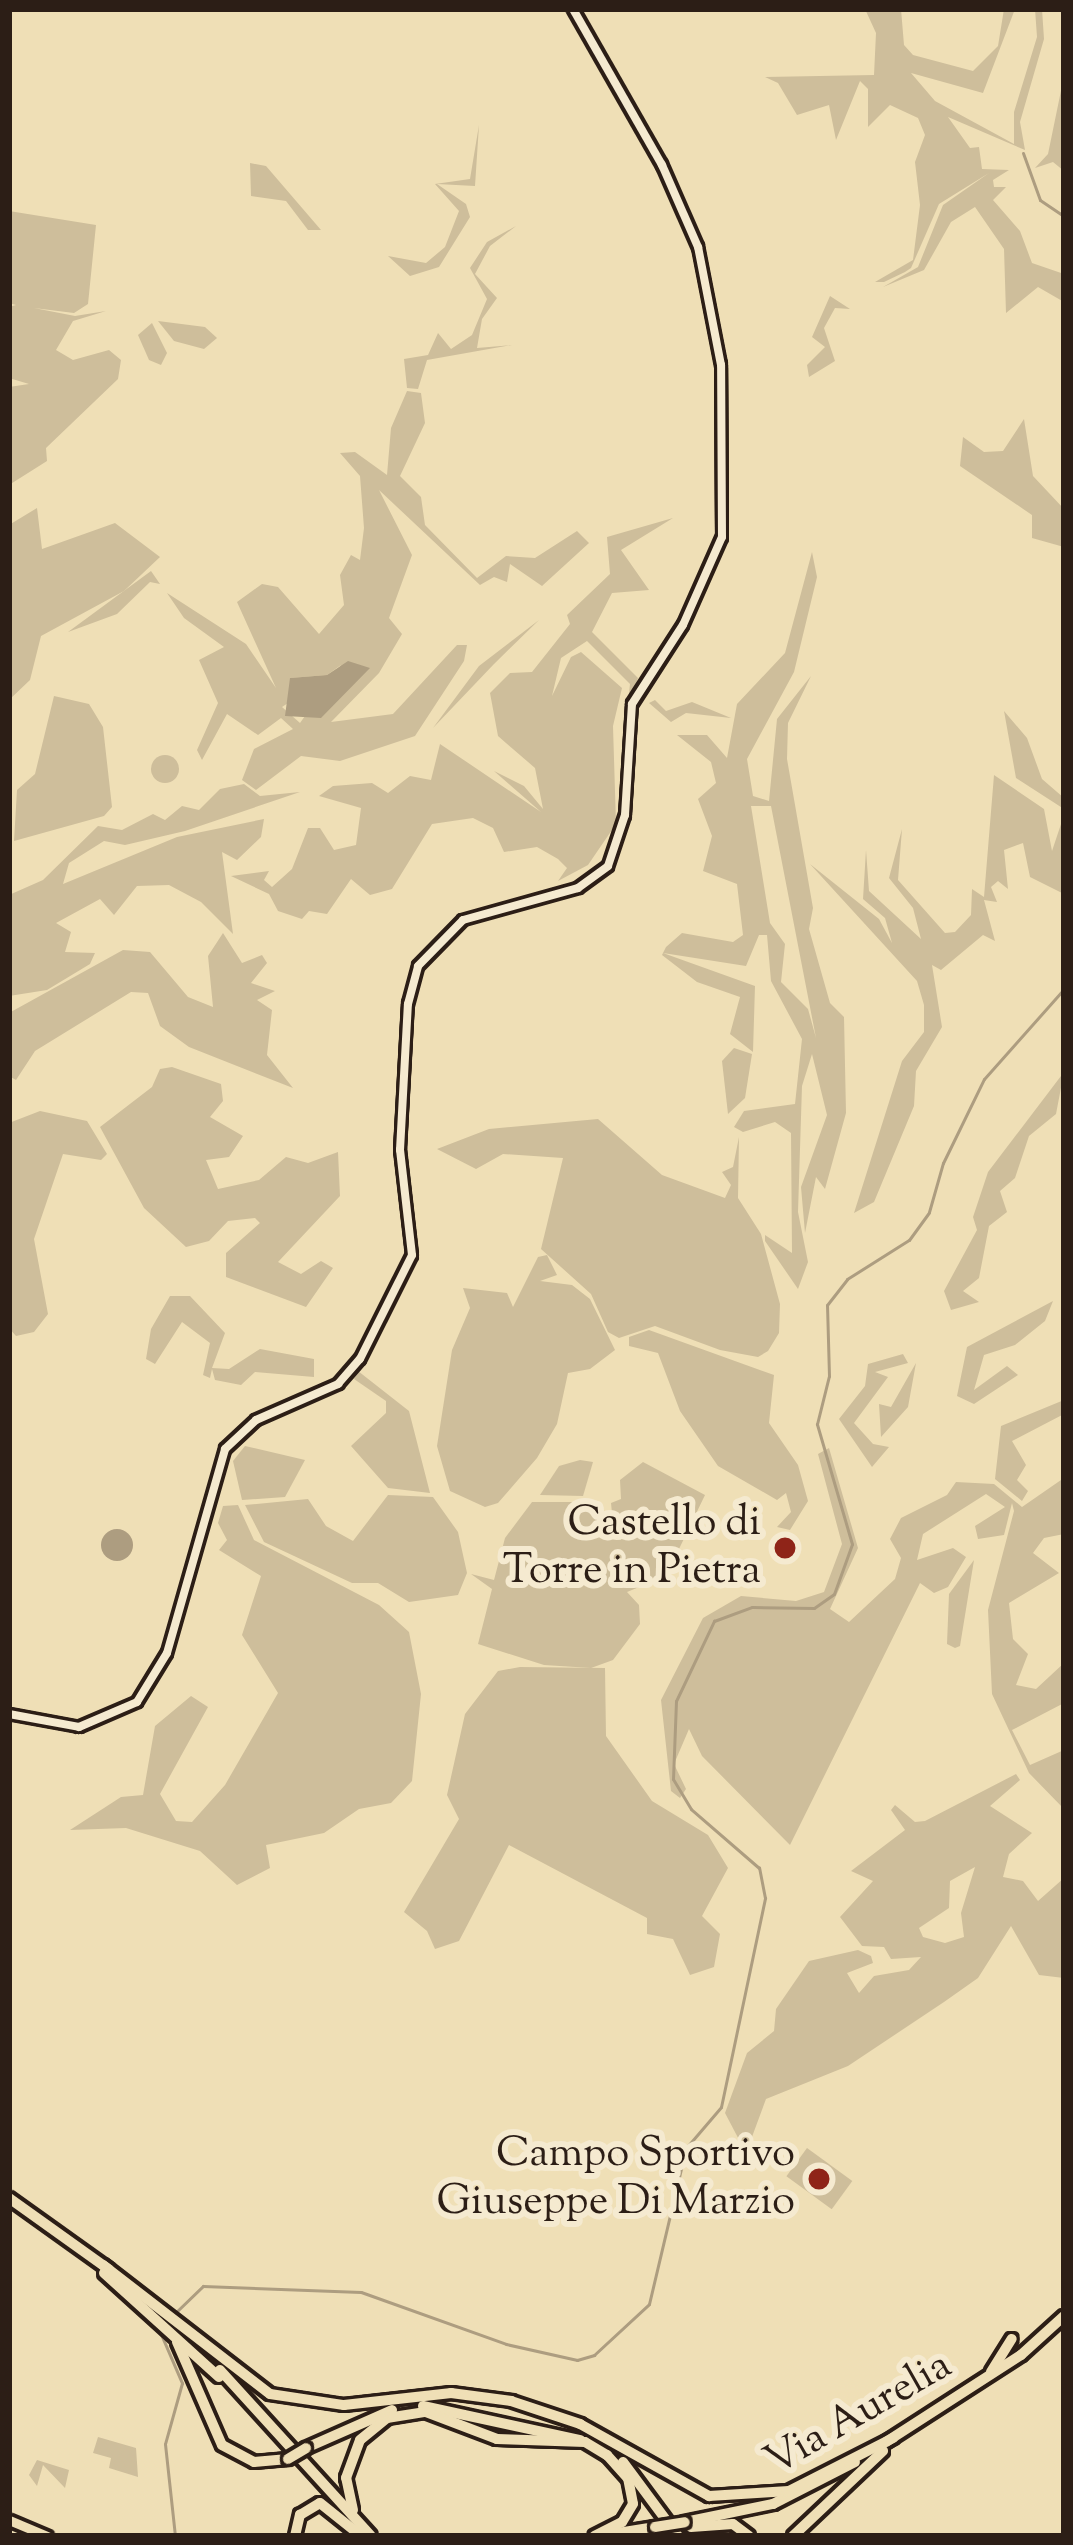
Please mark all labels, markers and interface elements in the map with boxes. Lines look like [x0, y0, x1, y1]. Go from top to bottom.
place label: Castello di Torre in Pietra [503, 1499, 761, 1598]
marker: Castello di Torre in Pietra [772, 1535, 798, 1561]
place label: Campo Sportivo Giuseppe Di Marzio [437, 2130, 795, 2228]
marker: Campo Sportivo Giuseppe Di Marzio [806, 2166, 832, 2192]
street label: Via Aurelia [757, 2342, 961, 2488]

